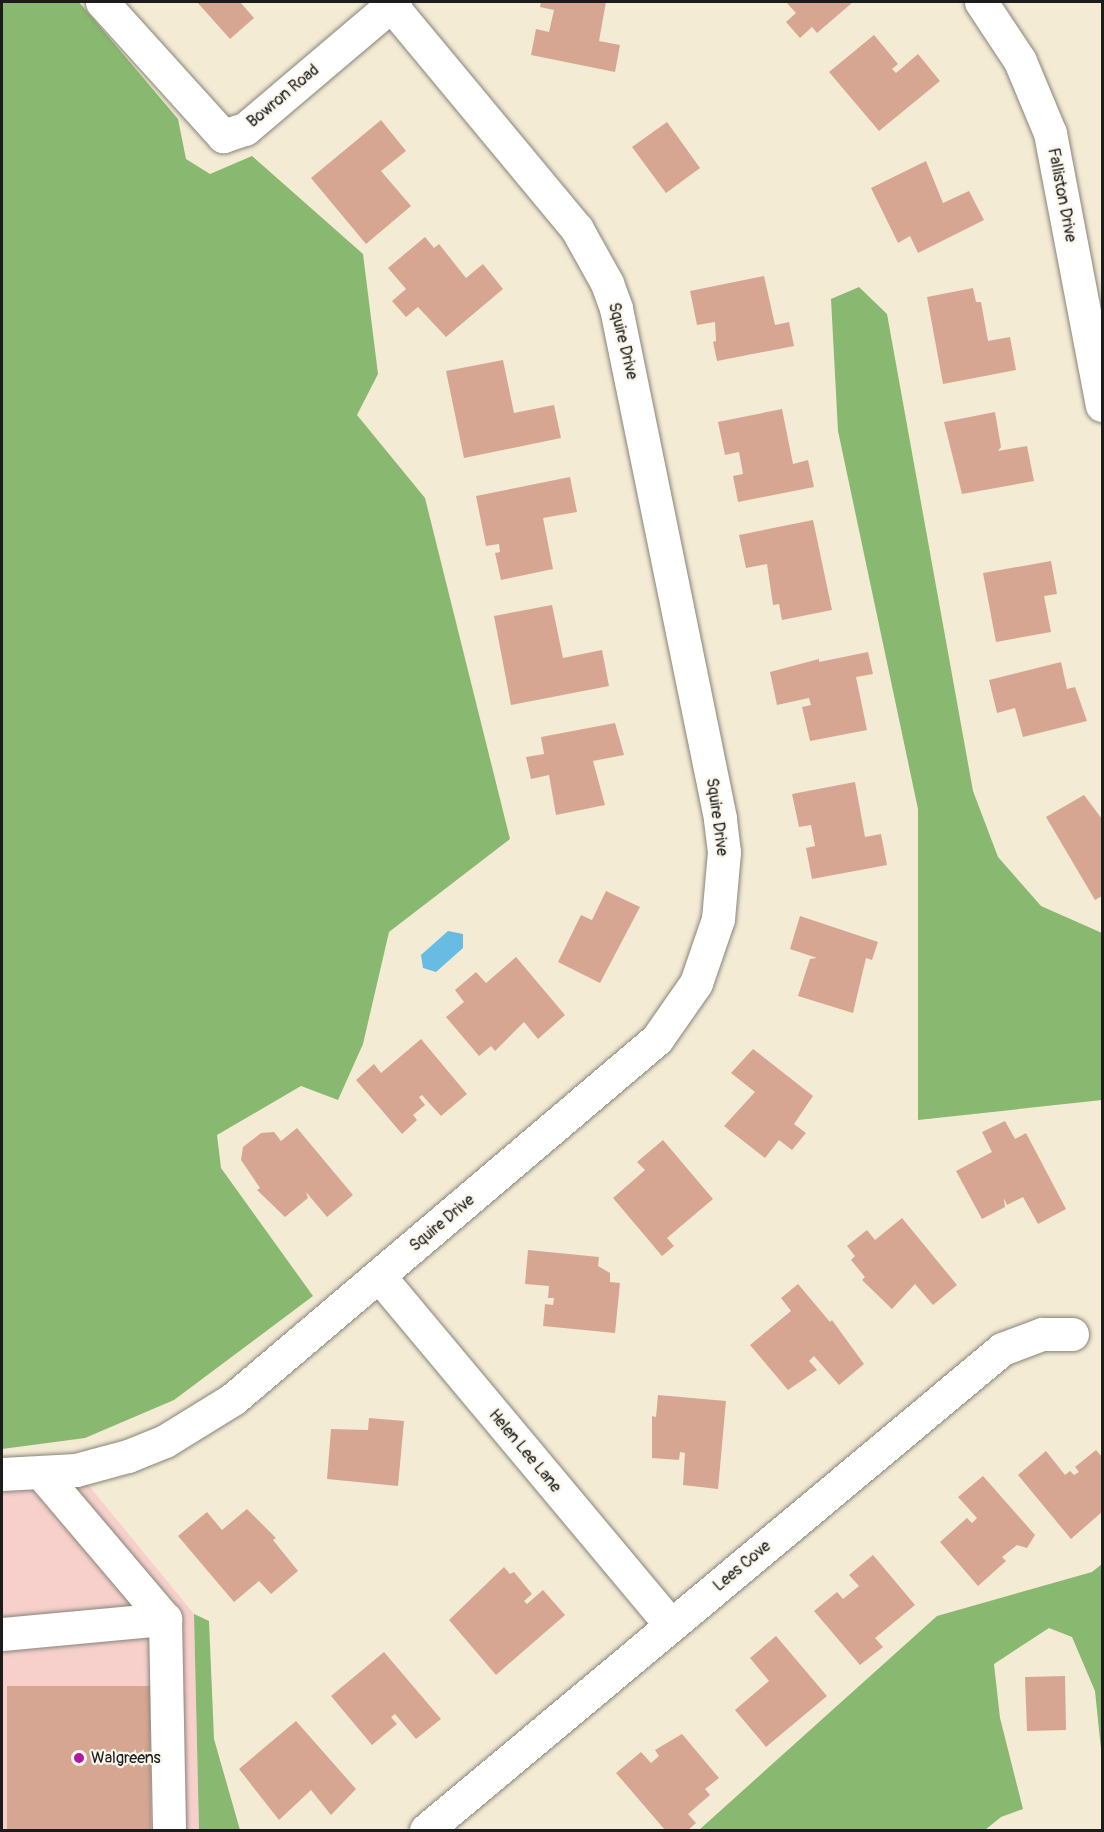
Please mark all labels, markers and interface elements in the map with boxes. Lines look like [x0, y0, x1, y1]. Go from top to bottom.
street label: Bowron Road [243, 60, 323, 132]
street label: Falliston Drive [1043, 146, 1081, 244]
street label: Squire Drive [604, 301, 642, 381]
street label: Squire Drive [702, 777, 732, 857]
street label: Squire Drive [406, 1190, 478, 1256]
street label: Helen Lee Lane [485, 1406, 565, 1496]
street label: Lees Cove [709, 1536, 775, 1596]
place label: Walgreens [91, 1748, 161, 1768]
marker: Walgreens [72, 1751, 86, 1765]

